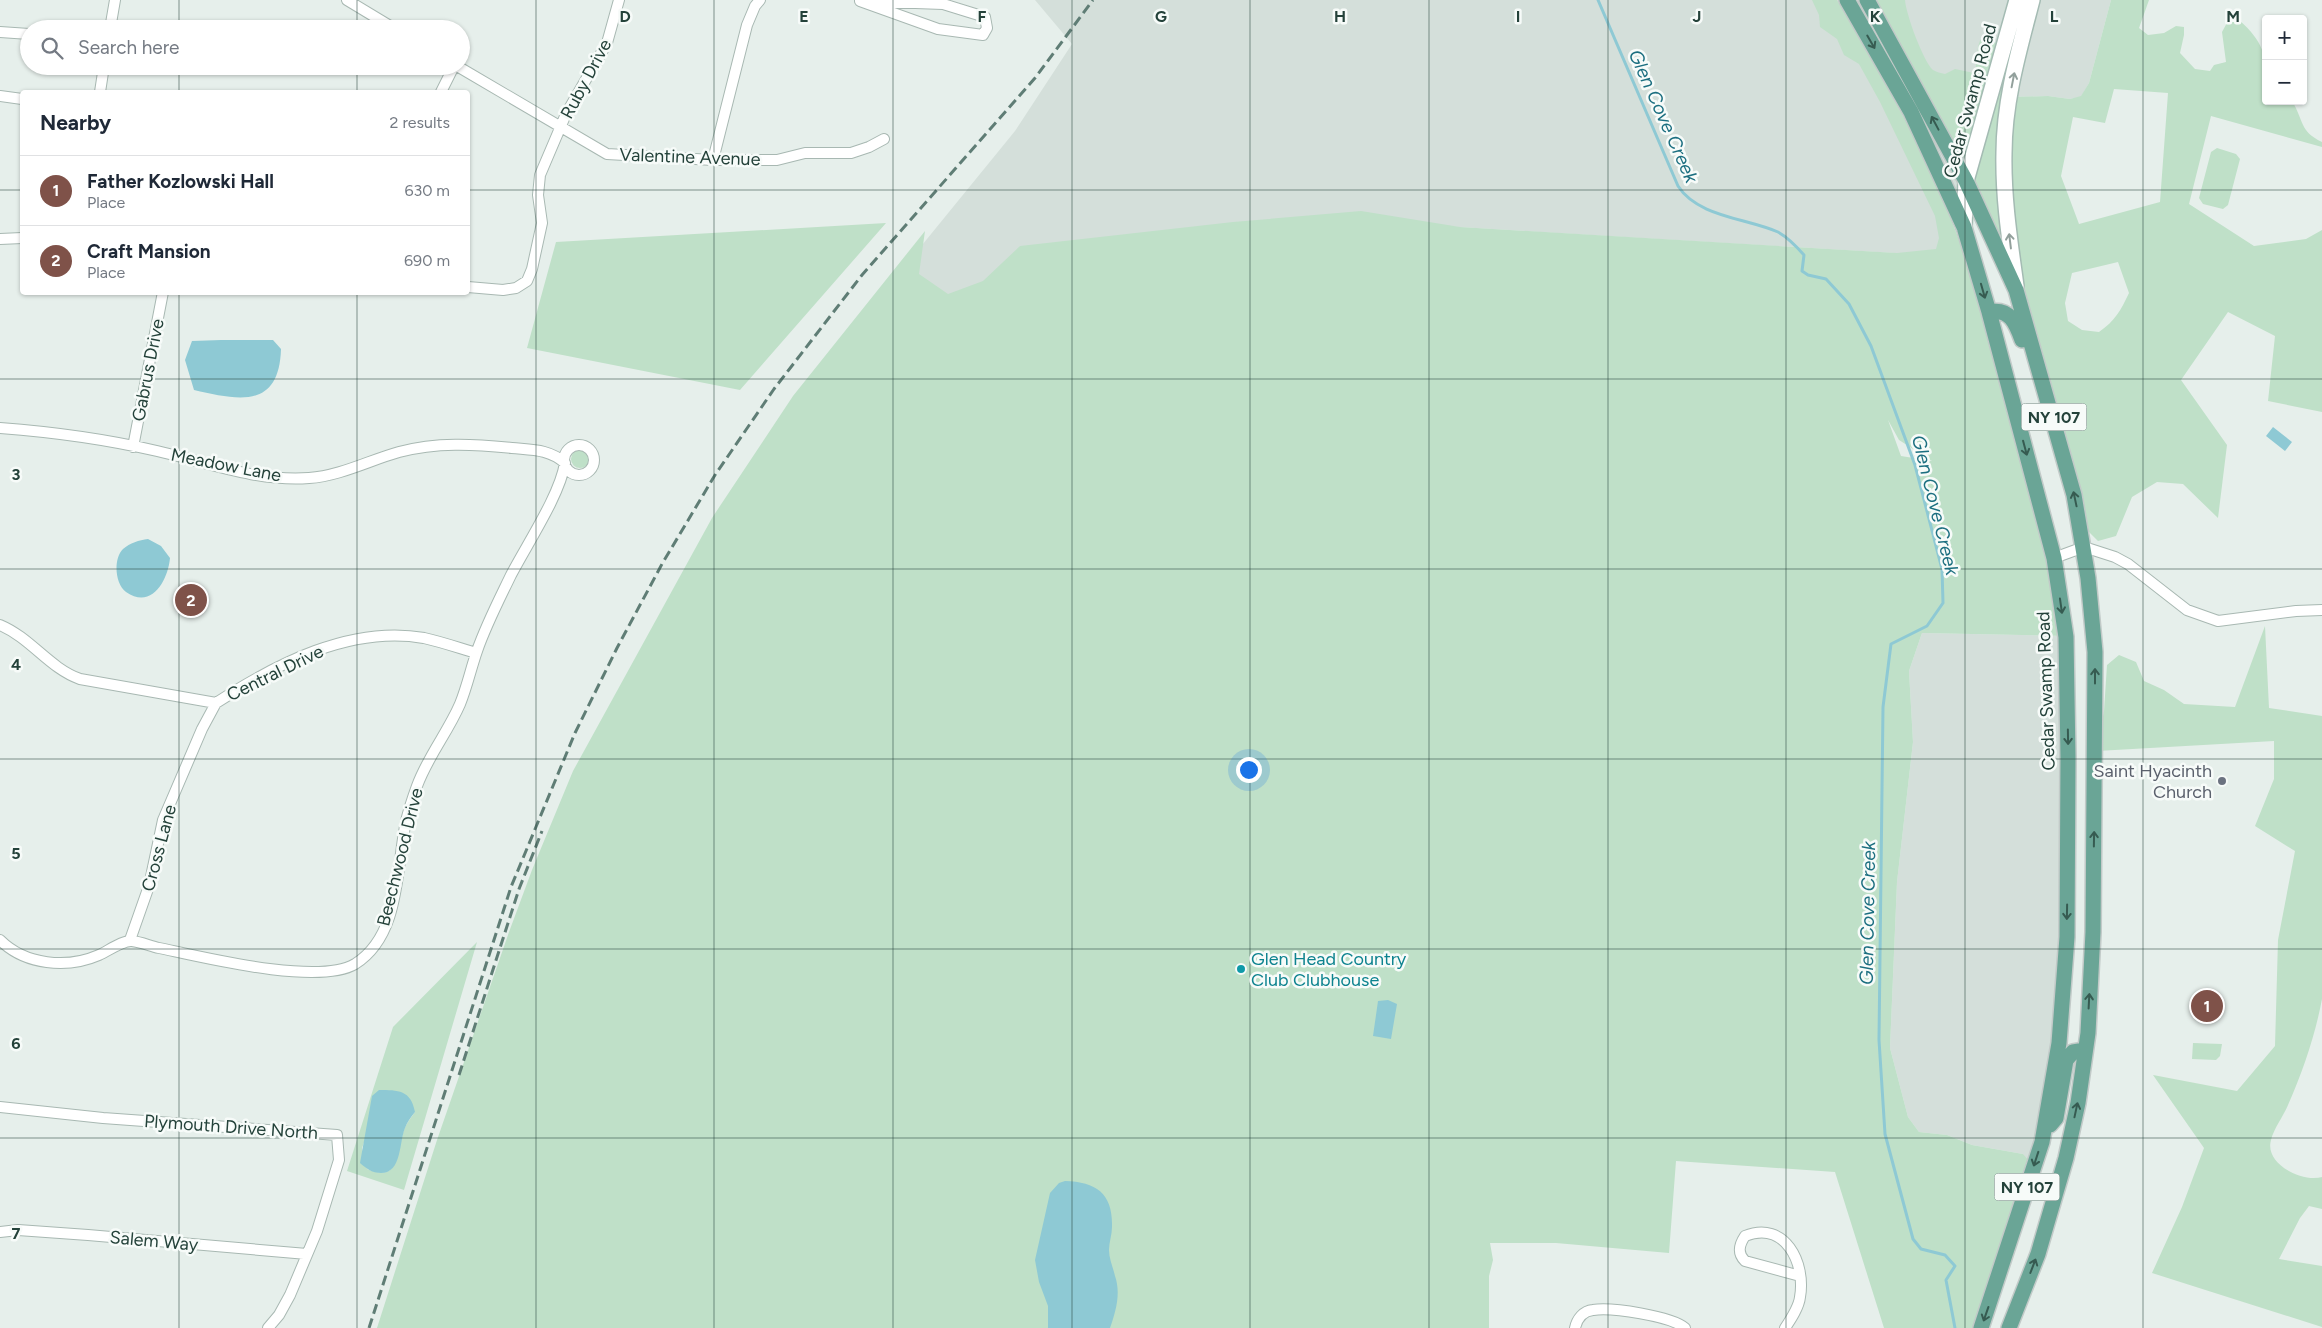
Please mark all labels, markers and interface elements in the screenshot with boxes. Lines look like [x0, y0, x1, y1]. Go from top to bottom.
text: D [619, 7, 631, 26]
text: E [799, 7, 809, 26]
text: F [978, 7, 987, 26]
text: G [1155, 7, 1167, 26]
text: H [1334, 7, 1346, 26]
text: I [1516, 7, 1520, 26]
text: J [1693, 7, 1701, 26]
text: K [1870, 7, 1881, 26]
text: L [2050, 7, 2059, 26]
text: M [2226, 7, 2240, 26]
map controls [2262, 15, 2307, 105]
button: + [2262, 15, 2307, 60]
search box [20, 20, 470, 75]
street label: Cedar Swamp Road [1939, 21, 2001, 181]
icon: search [38, 34, 66, 62]
street label: Ruby Drive [556, 35, 616, 123]
one-way arrow [1866, 35, 1876, 50]
text: Search here [78, 36, 180, 59]
water label: Glen Cove Creek [1624, 46, 1704, 187]
button: − [2262, 60, 2307, 105]
one-way arrow [2009, 72, 2019, 88]
text: Nearby [40, 110, 111, 135]
text: 2 results [390, 113, 450, 132]
one-way arrow [1930, 116, 1939, 131]
street label: Valentine Avenue [619, 144, 761, 170]
text: Father Kozlowski Hall [87, 170, 274, 193]
text: 1 [53, 181, 59, 200]
text: 630 m [404, 181, 450, 200]
text: Place [87, 193, 125, 212]
one-way arrow [2005, 233, 2015, 249]
text: Craft Mansion [87, 240, 211, 263]
text: 2 [51, 251, 61, 270]
text: 690 m [404, 251, 450, 270]
text: Place [87, 263, 125, 282]
one-way arrow [1978, 282, 1988, 298]
street label: Gabrus Drive [127, 317, 169, 423]
road number: NY 107 [2022, 404, 2086, 431]
water label: Glen Cove Creek [1907, 433, 1964, 578]
one-way arrow [2021, 439, 2030, 455]
street label: Meadow Lane [169, 444, 283, 487]
text: 3 [12, 465, 21, 484]
one-way arrow [2070, 492, 2079, 508]
pin: 2 [175, 581, 207, 619]
one-way arrow [2057, 598, 2067, 614]
street label: Cedar Swamp Road [2032, 611, 2060, 771]
street label: Central Drive [223, 640, 327, 706]
text: 4 [11, 655, 21, 674]
one-way arrow [2090, 668, 2100, 684]
one-way arrow [2063, 728, 2072, 744]
your location [1236, 757, 1262, 783]
place label: Saint Hyacinth Church [2094, 760, 2212, 803]
marker: Saint Hyacinth Church [2216, 775, 2228, 787]
street label: Beechwood Drive [372, 785, 428, 928]
street label: Cross Lane [137, 802, 181, 894]
one-way arrow [2090, 831, 2099, 847]
water label: Glen Cove Creek [1855, 840, 1880, 985]
text: 5 [11, 844, 21, 863]
one-way arrow [2062, 904, 2072, 920]
place label: Glen Head Country Club Clubhouse [1251, 948, 1407, 991]
marker: Glen Head Country Club Clubhouse [1235, 963, 1247, 975]
pin: 1 [2191, 987, 2223, 1025]
one-way arrow [2085, 993, 2094, 1009]
text: 6 [11, 1034, 21, 1053]
one-way arrow [2072, 1102, 2081, 1118]
street label: Plymouth Drive North [143, 1110, 319, 1144]
one-way arrow [2031, 1151, 2040, 1167]
road number: NY 107 [1994, 1174, 2060, 1200]
text: 7 [12, 1224, 21, 1243]
street label: Salem Way [109, 1226, 200, 1256]
one-way arrow [2029, 1259, 2039, 1274]
one-way arrow [1981, 1306, 1991, 1322]

